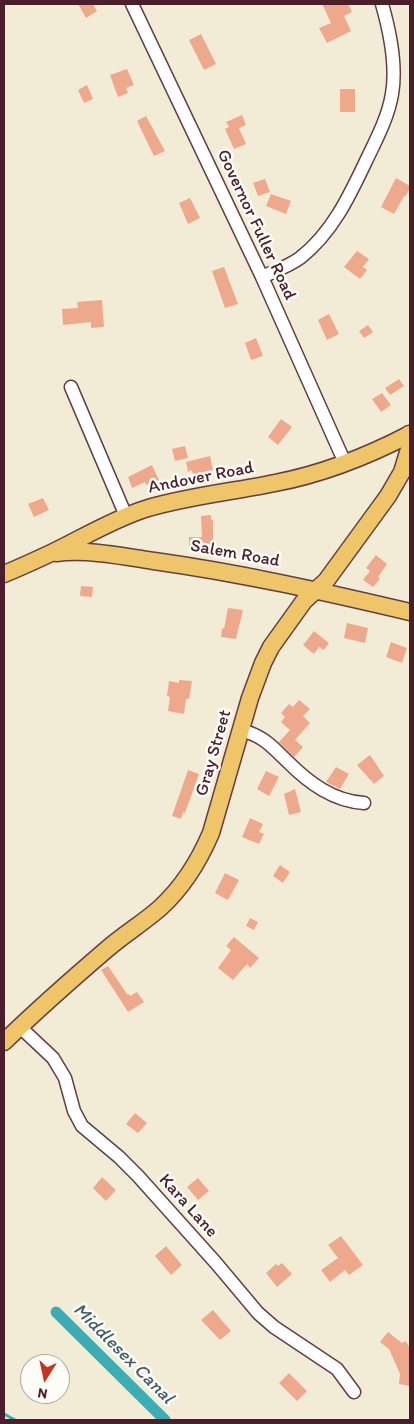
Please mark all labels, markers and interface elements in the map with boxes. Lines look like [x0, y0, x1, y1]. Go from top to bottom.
street label: Governor Fuller Road [212, 146, 300, 304]
street label: Andover Road [146, 457, 256, 499]
street label: Salem Road [189, 536, 281, 572]
street label: Gray Street [191, 707, 237, 799]
street label: Kara Lane [154, 1170, 222, 1242]
water label: Middlesex Canal [68, 1299, 178, 1409]
north arrow [20, 1354, 70, 1404]
text: N [36, 1384, 49, 1402]

